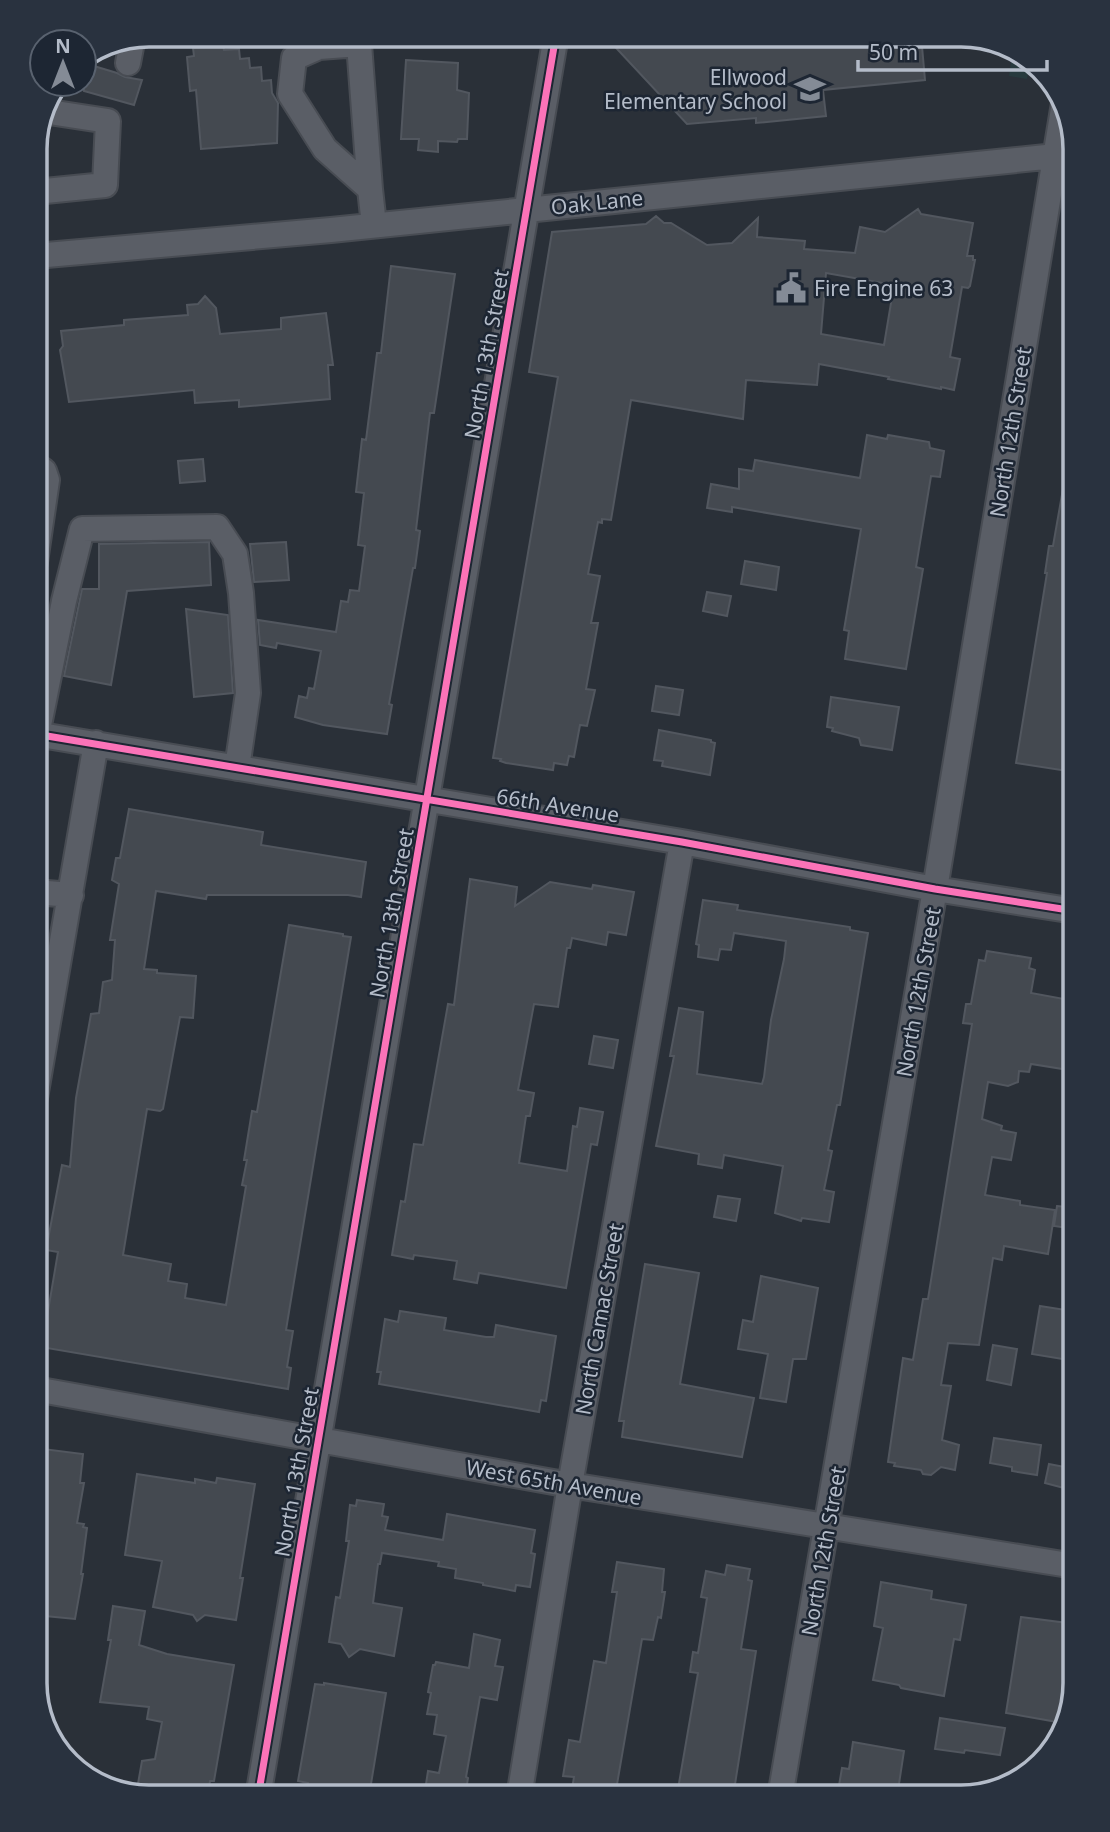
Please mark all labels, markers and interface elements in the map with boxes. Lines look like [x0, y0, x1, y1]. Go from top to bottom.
north arrow [28, 28, 98, 98]
scale bar [858, 28, 1047, 72]
text: N [55, 33, 71, 59]
text: 50 m [869, 38, 918, 66]
place label: Ellwood Elementary School [604, 63, 787, 115]
school or university icon: Ellwood Elementary School [793, 72, 827, 106]
street label: Oak Lane [550, 183, 644, 221]
street label: North 13th Street [457, 266, 515, 441]
public building icon: Fire Engine 63 [774, 271, 808, 305]
place label: Fire Engine 63 [814, 274, 953, 302]
street label: North 12th Street [983, 344, 1037, 519]
street label: 66th Avenue [495, 781, 621, 829]
street label: North 13th Street [362, 825, 420, 1000]
street label: North 12th Street [889, 904, 947, 1079]
street label: North Camac Street [568, 1221, 630, 1417]
street label: North 13th Street [267, 1384, 325, 1559]
street label: West 65th Avenue [464, 1453, 644, 1511]
street label: North 12th Street [794, 1463, 852, 1638]

